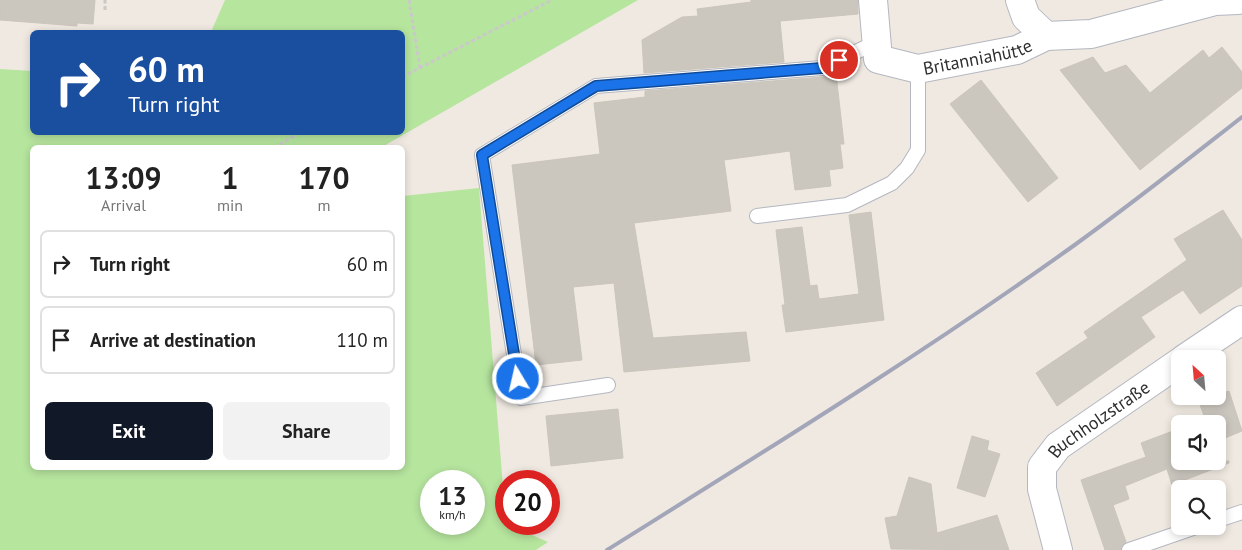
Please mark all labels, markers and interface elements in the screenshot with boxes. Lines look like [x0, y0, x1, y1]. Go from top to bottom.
street label: Britanniahütte [921, 33, 1036, 79]
pin [818, 39, 860, 81]
text: 60 m [128, 46, 205, 92]
icon: arrive [825, 46, 853, 74]
icon: right [45, 50, 110, 115]
text: Turn right [128, 90, 220, 118]
text: 13:09 [85, 158, 162, 197]
text: 1 [222, 158, 239, 197]
text: 170 [298, 158, 350, 197]
text: Arrival [101, 195, 146, 215]
text: min [217, 195, 243, 215]
text: m [318, 195, 331, 215]
icon: right [47, 250, 75, 278]
text: Turn right [90, 252, 170, 276]
text: 60 m [347, 252, 388, 276]
icon: arrive [47, 326, 75, 354]
text: Arrive at destination [90, 328, 256, 352]
text: 110 m [336, 328, 388, 352]
north arrow [1171, 350, 1226, 405]
map controls [1171, 350, 1226, 535]
position arrow [491, 352, 543, 404]
street label: Buchholzstraße [1042, 375, 1154, 462]
button: Exit [45, 402, 213, 460]
button: Share [223, 402, 390, 460]
button: sound [1171, 415, 1226, 470]
speed limit sign: 20 [495, 470, 560, 535]
text: 13 [438, 480, 467, 512]
button: search [1171, 480, 1226, 535]
text: km/h [439, 507, 466, 522]

